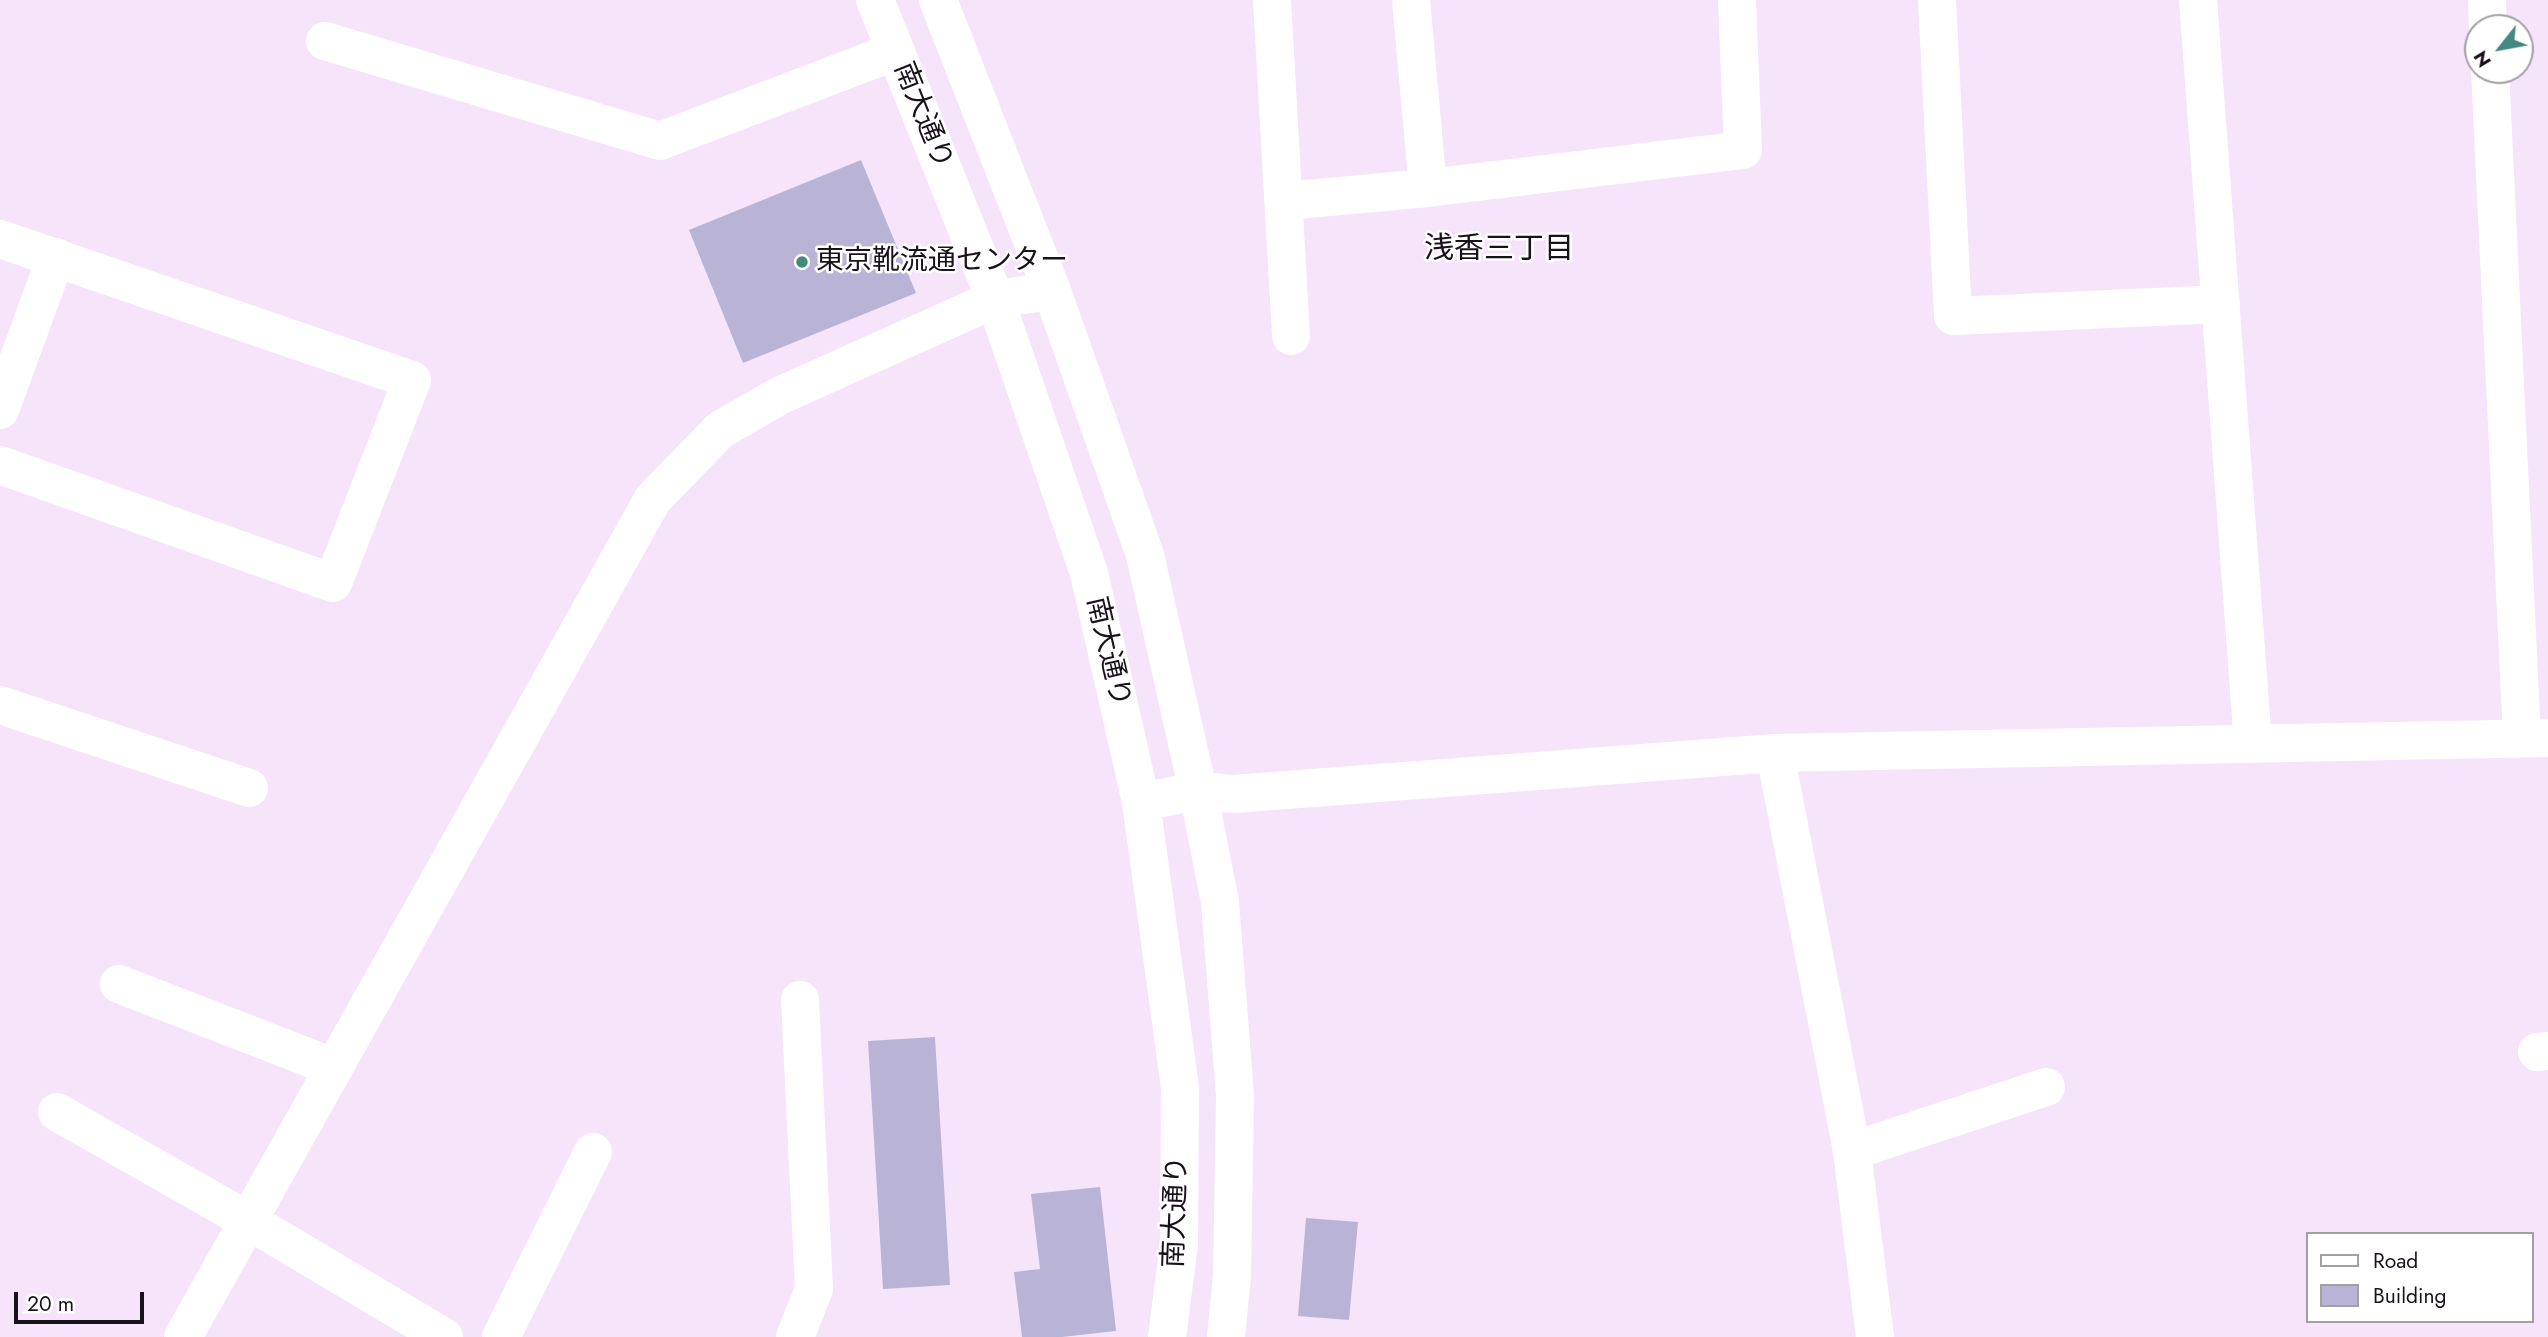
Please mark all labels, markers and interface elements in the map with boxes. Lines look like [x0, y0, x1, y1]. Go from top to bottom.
north arrow [2464, 14, 2534, 84]
text: N [2467, 46, 2498, 72]
street label: 南大通り [885, 58, 959, 174]
district label: 浅香三丁目 [1424, 233, 1574, 269]
place label: 東京靴流通センター [816, 245, 1068, 279]
marker: 東京靴流通センター [794, 254, 810, 270]
street label: 南大通り [1078, 594, 1136, 710]
street label: 南大通り [1158, 1155, 1196, 1269]
legend [2306, 1232, 2534, 1323]
text: Road [2373, 1246, 2418, 1276]
scale bar [18, 1278, 147, 1322]
text: Building [2373, 1281, 2446, 1311]
text: 20 m [27, 1289, 74, 1319]

